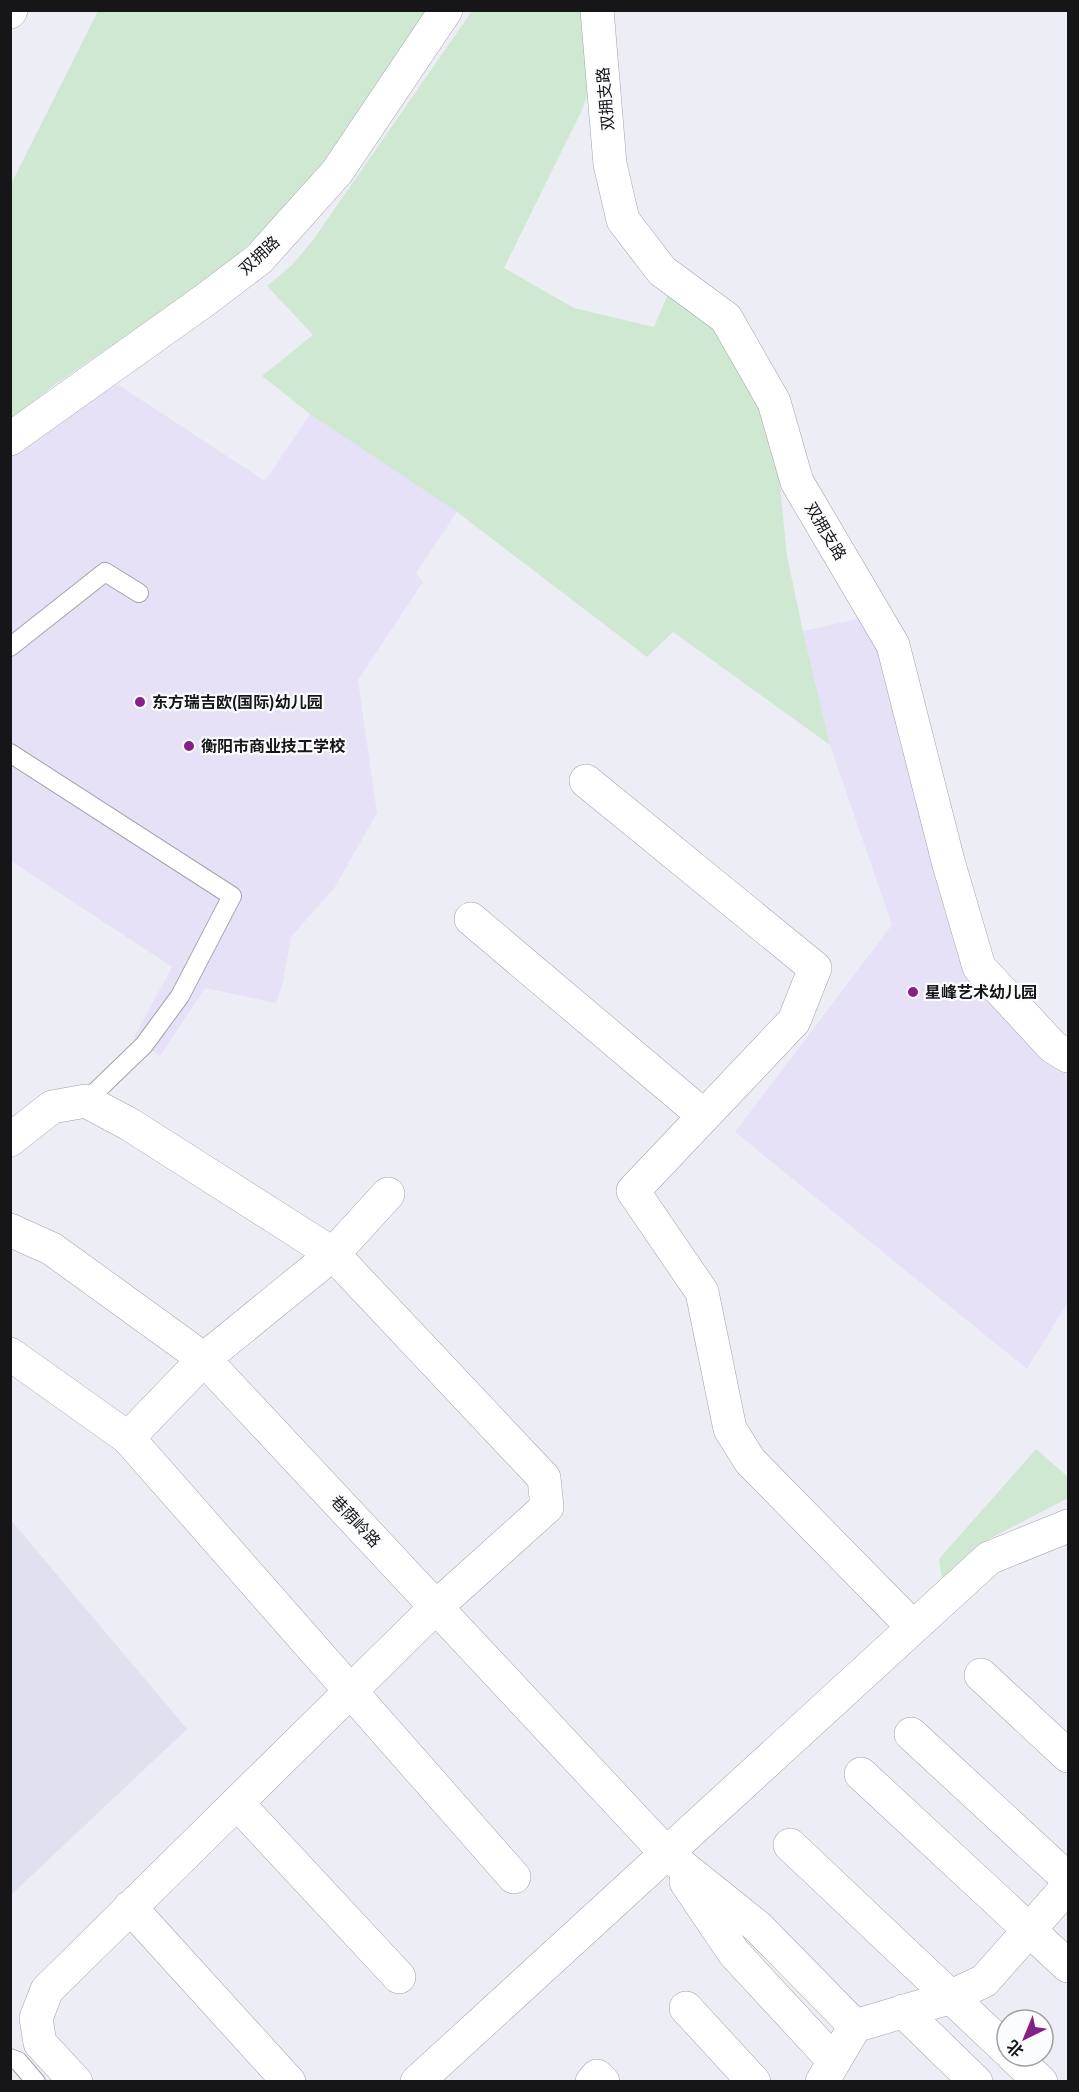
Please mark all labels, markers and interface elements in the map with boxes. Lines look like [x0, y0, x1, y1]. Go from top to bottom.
street label: 双拥支路 [593, 66, 618, 132]
street label: 双拥路 [235, 232, 283, 279]
street label: 双拥支路 [801, 499, 850, 564]
place label: 东方瑞吉欧(国际)幼儿园 [152, 693, 323, 712]
marker: 东方瑞吉欧(国际)幼儿园 [133, 695, 147, 709]
place label: 衡阳市商业技工学校 [201, 737, 346, 756]
marker: 衡阳市商业技工学校 [182, 739, 196, 753]
place label: 星峰艺术幼儿园 [925, 983, 1037, 1002]
marker: 星峰艺术幼儿园 [906, 985, 920, 999]
street label: 巷荫岭路 [327, 1491, 384, 1551]
north arrow [995, 2008, 1055, 2068]
text: 北 [1003, 2036, 1027, 2061]

